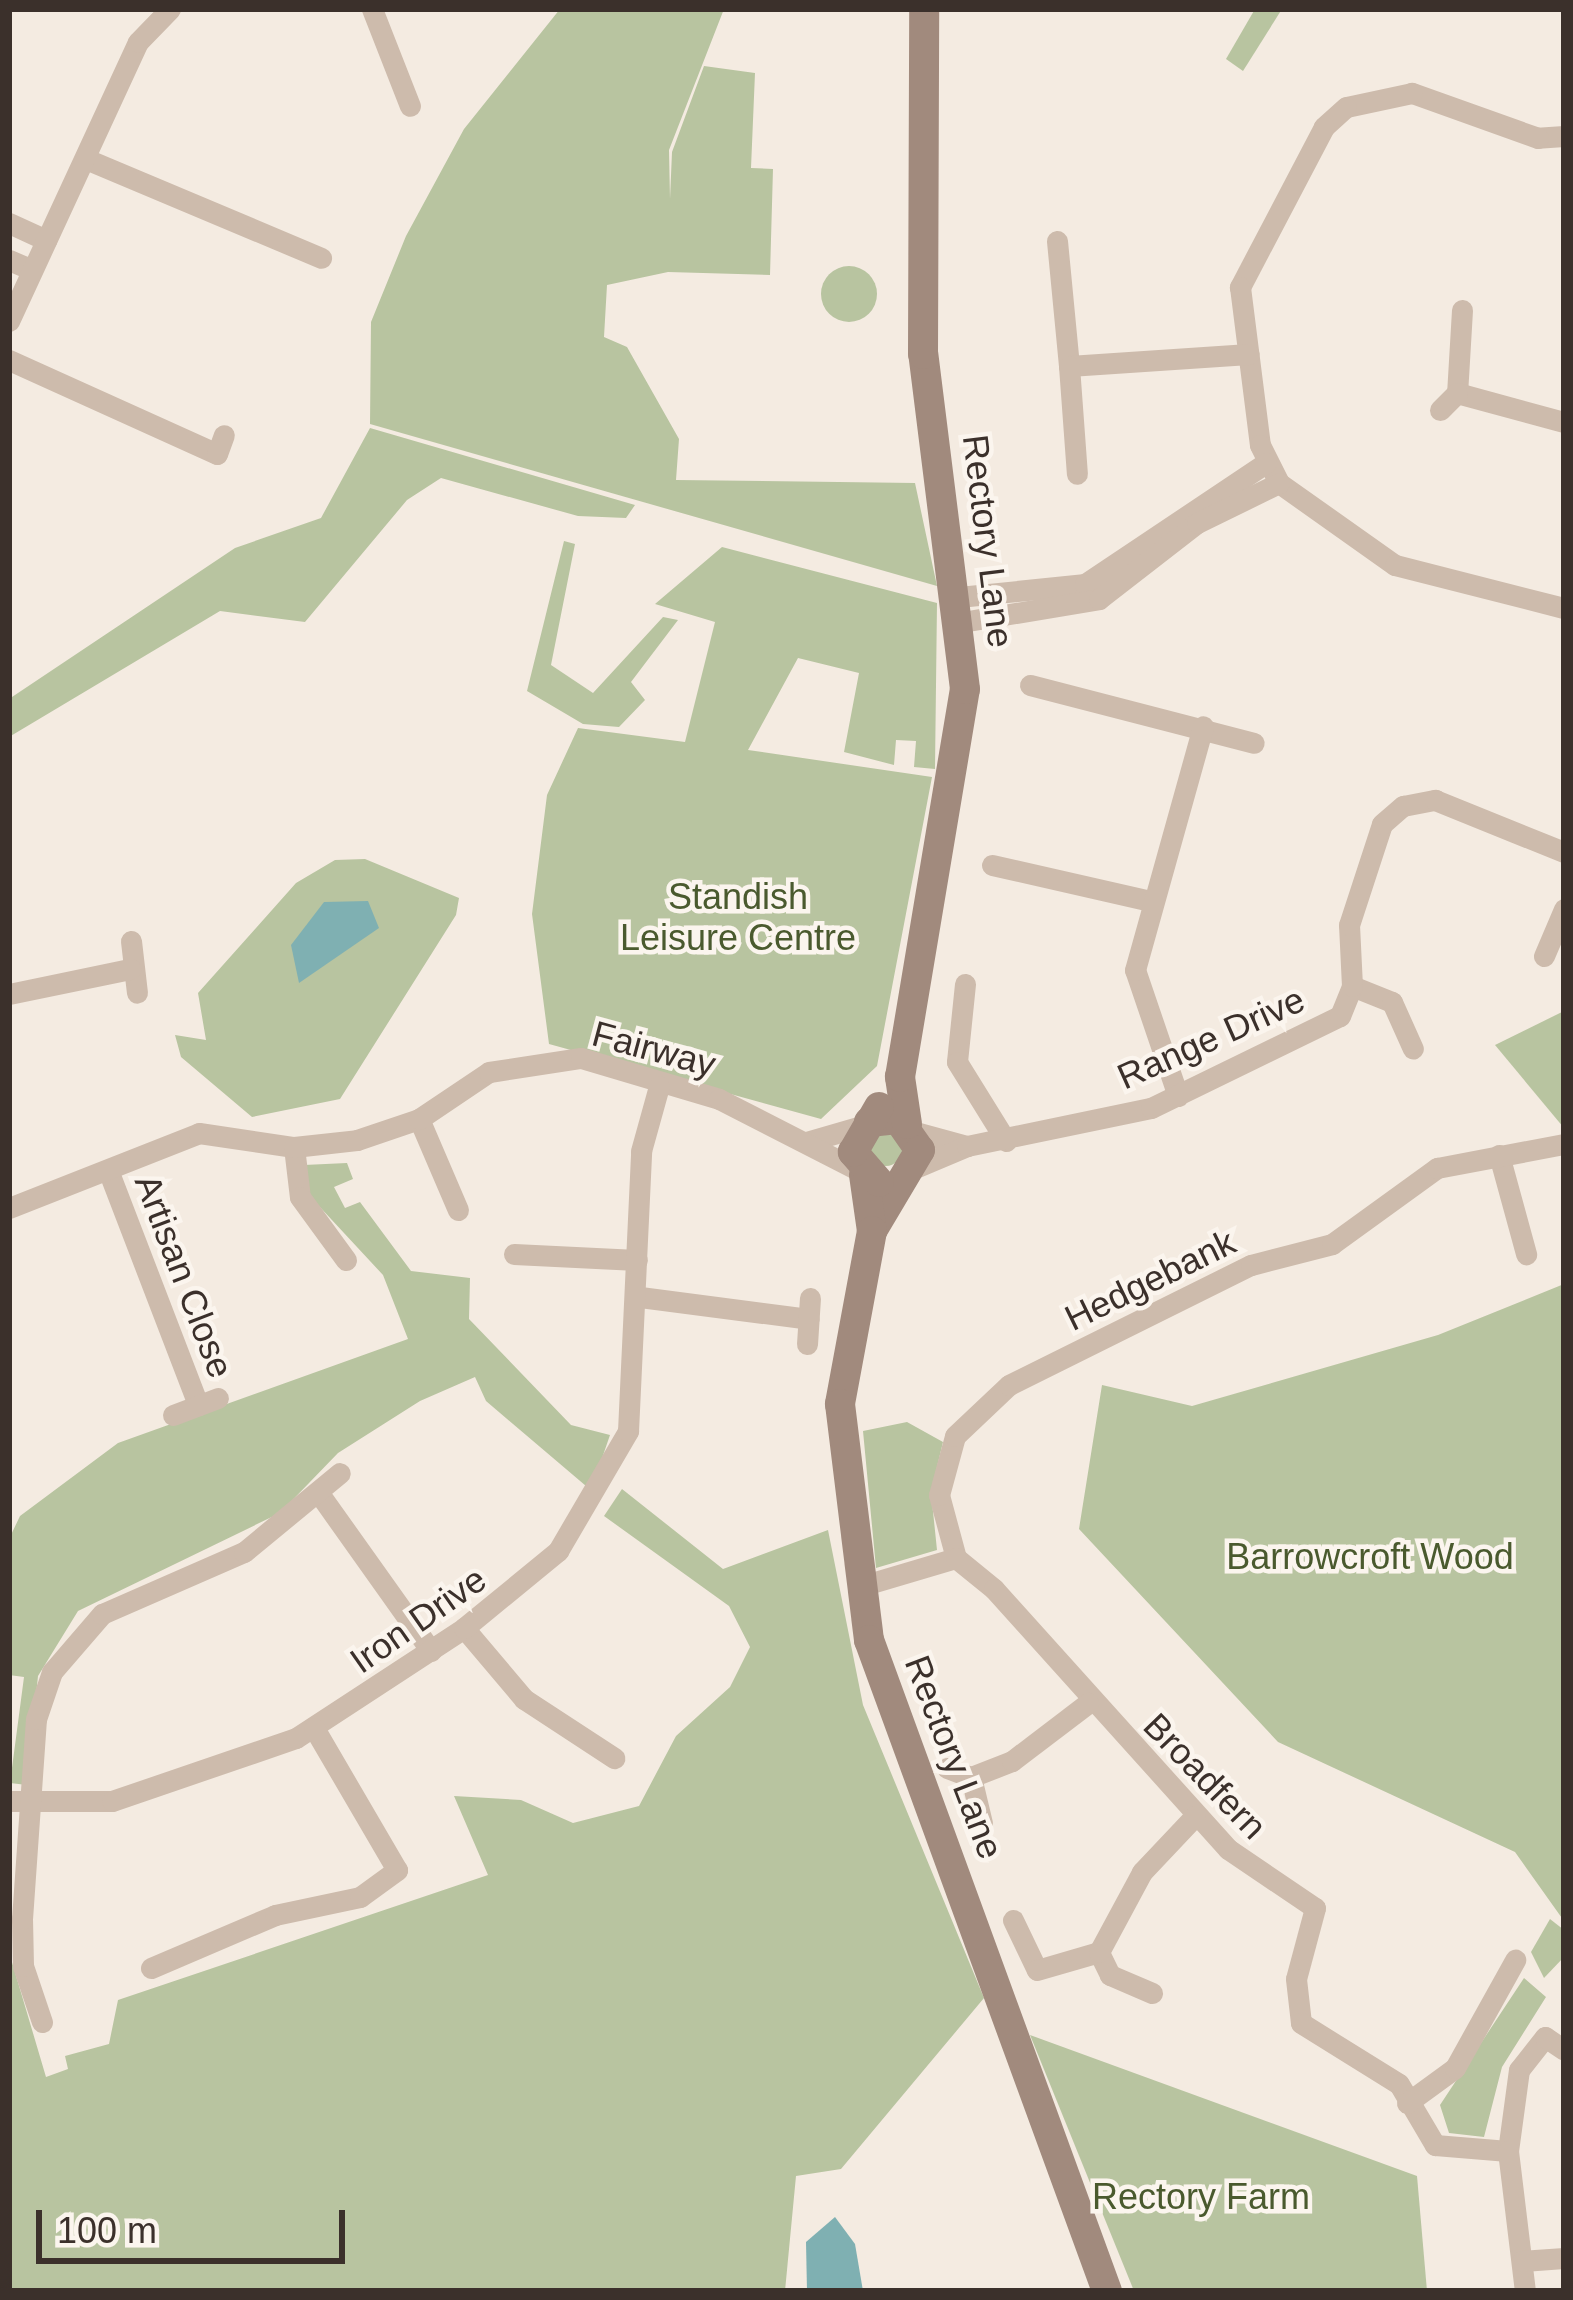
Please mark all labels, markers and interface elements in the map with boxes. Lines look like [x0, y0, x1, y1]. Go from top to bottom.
street label: Rectory Lane [954, 432, 1022, 650]
park label: Standish Leisure Centre [620, 874, 856, 959]
street label: Range Drive [1111, 978, 1311, 1098]
street label: Fairway [588, 1012, 720, 1086]
street label: Artisan Close [125, 1168, 243, 1384]
street label: Hedgebank [1058, 1220, 1242, 1340]
park label: Barrowcroft Wood [1226, 1535, 1514, 1579]
street label: Iron Drive [342, 1558, 494, 1682]
street label: Rectory Lane [895, 1649, 1013, 1865]
street label: Broadfern [1135, 1704, 1275, 1848]
park label: Rectory Farm [1092, 2175, 1310, 2219]
scale bar [42, 2186, 351, 2260]
text: 100 m [57, 2210, 157, 2251]

